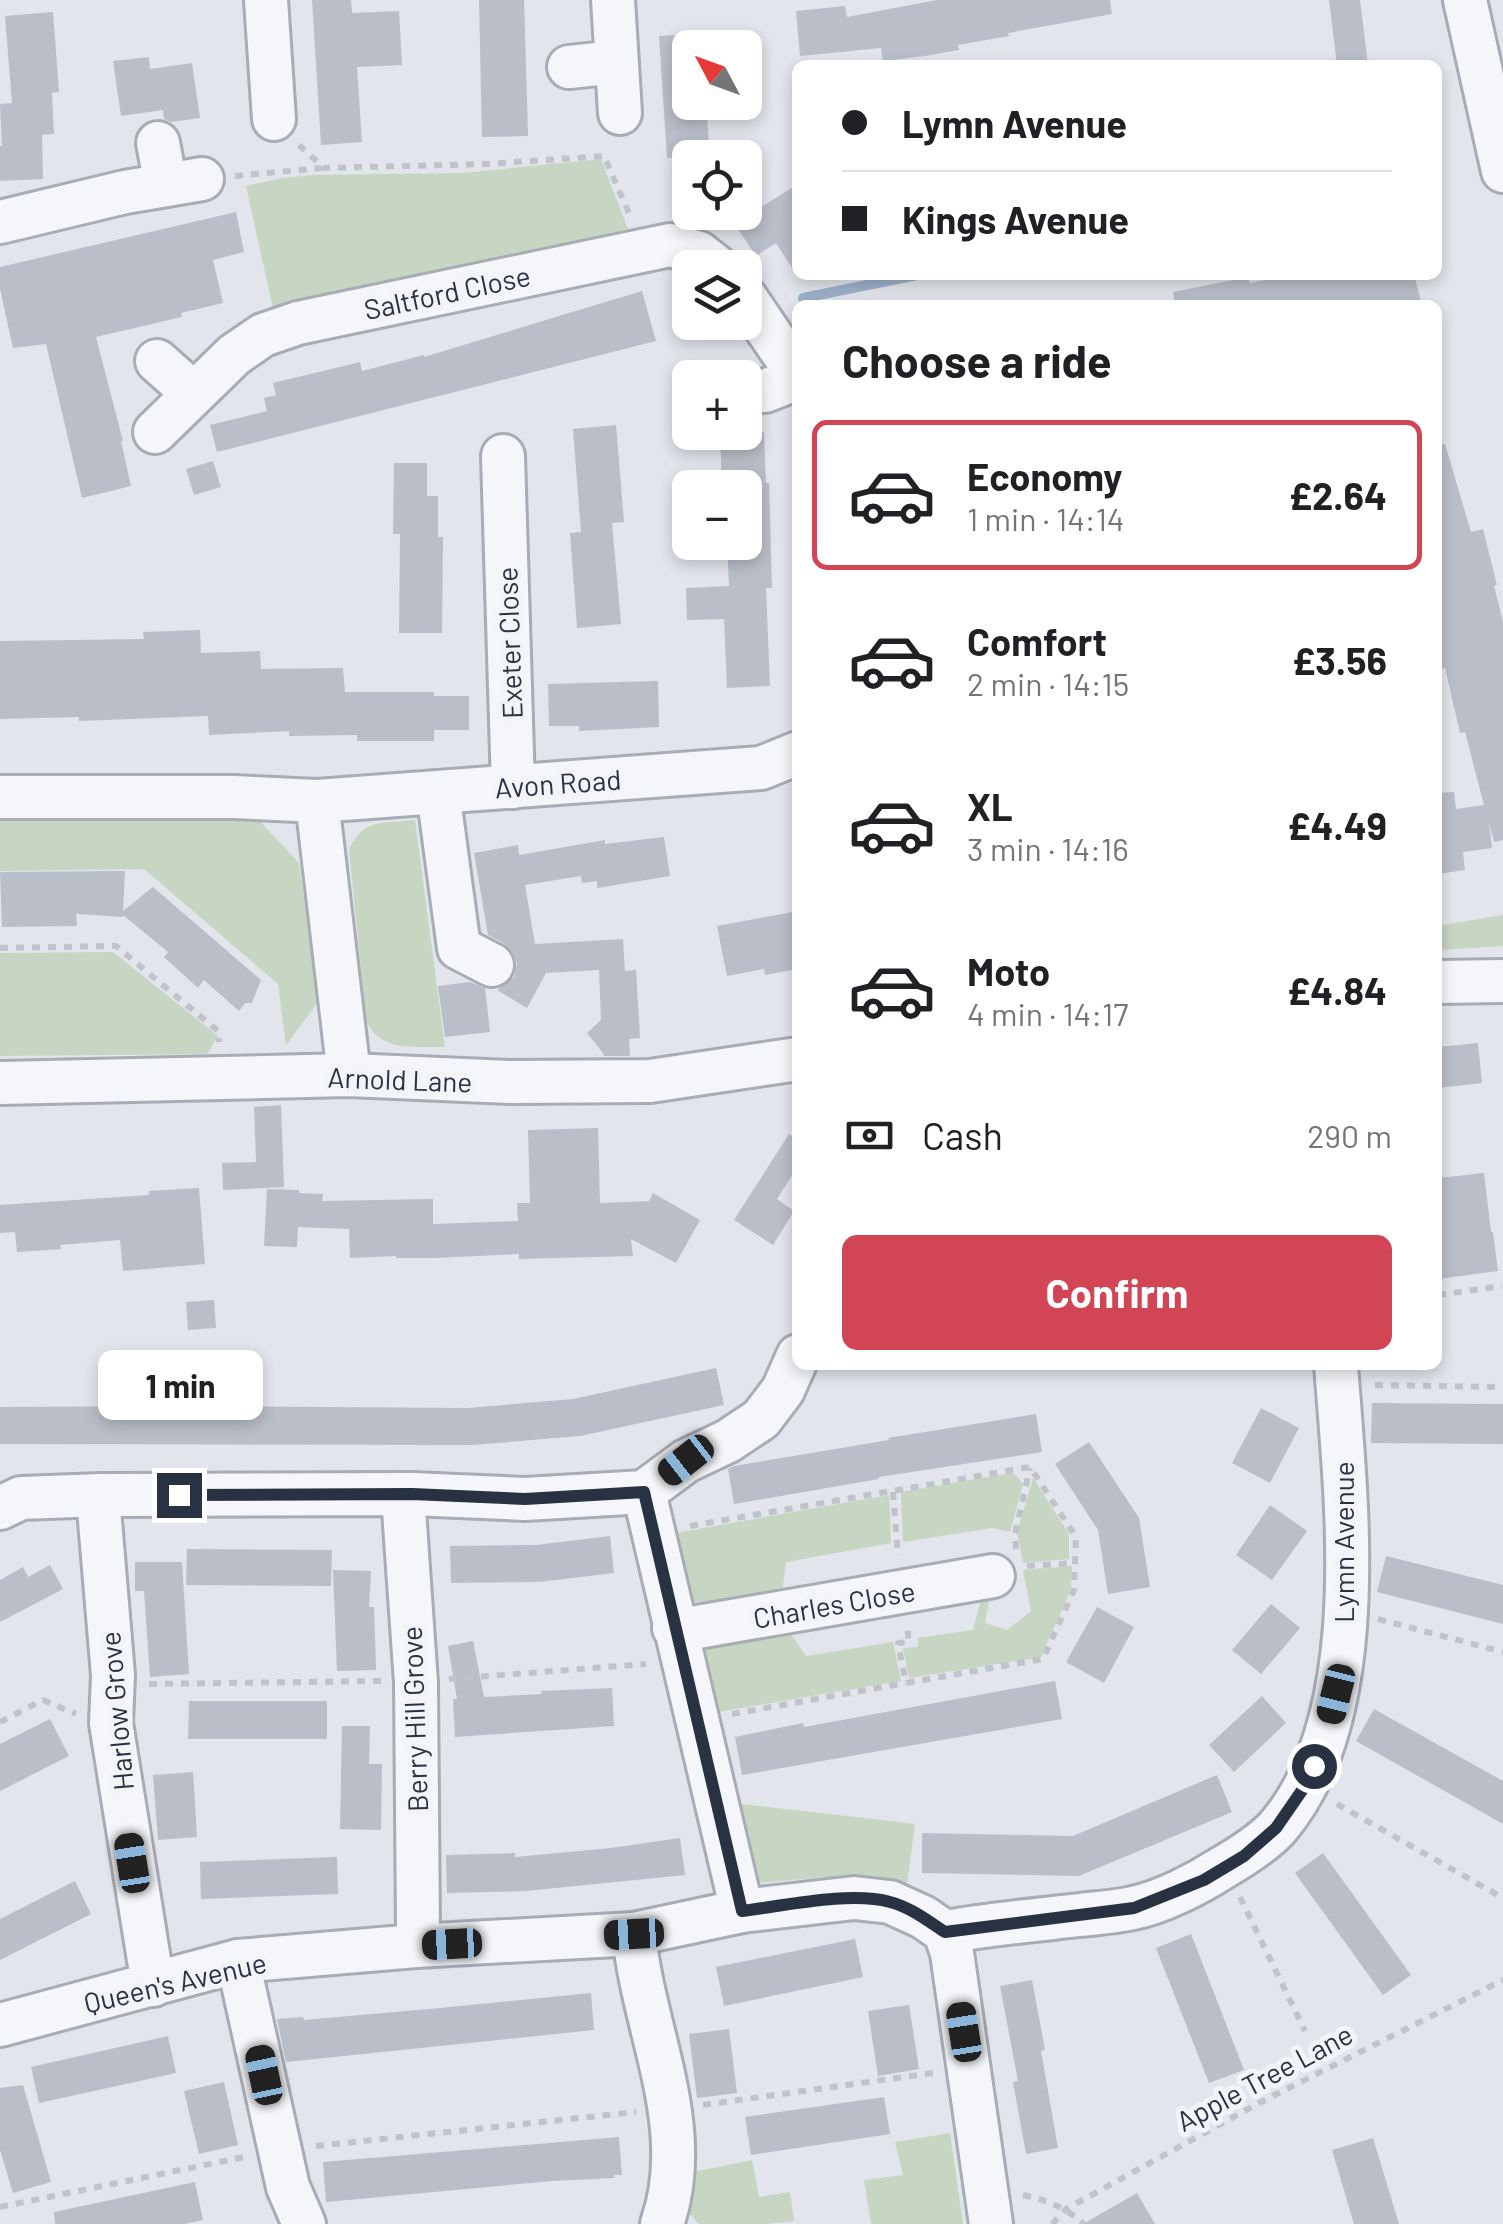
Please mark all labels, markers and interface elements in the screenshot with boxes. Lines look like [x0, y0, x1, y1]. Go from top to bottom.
north arrow [672, 30, 762, 120]
map controls [672, 30, 762, 560]
text: Lymn Avenue [902, 100, 1127, 146]
button: locate [672, 140, 762, 230]
text: Kings Avenue [902, 196, 1129, 242]
button: layers [672, 250, 762, 340]
street label: Saltford Close [361, 258, 533, 326]
text: Choose a ride [842, 333, 1112, 387]
button: + [672, 360, 762, 450]
icon: car [847, 450, 937, 540]
text: Economy [967, 453, 1122, 499]
button: − [672, 470, 762, 560]
text: £2.64 [1289, 472, 1387, 518]
text: 1 min · 14:14 [967, 499, 1125, 537]
street label: Exeter Close [489, 566, 529, 720]
icon: car [847, 615, 937, 705]
text: Comfort [967, 618, 1107, 664]
text: £3.56 [1292, 637, 1387, 683]
text: 2 min · 14:15 [967, 664, 1129, 702]
street label: Avon Road [494, 762, 622, 804]
icon: car [847, 780, 937, 870]
text: XL [967, 783, 1013, 829]
text: £4.49 [1287, 802, 1387, 848]
text: 3 min · 14:16 [967, 829, 1129, 867]
icon: car [847, 945, 937, 1035]
text: Moto [967, 948, 1050, 994]
text: £4.84 [1287, 967, 1387, 1013]
text: 4 min · 14:17 [967, 994, 1128, 1032]
street label: Arnold Lane [327, 1059, 473, 1099]
icon: cash [842, 1108, 897, 1163]
text: Cash [922, 1112, 1003, 1158]
text: 290 m [1307, 1116, 1392, 1154]
button: Confirm [842, 1235, 1392, 1350]
callout: 1 min [96, 1350, 262, 1420]
text: 1 min [145, 1366, 216, 1404]
car [653, 1430, 719, 1490]
street label: Lymn Avenue [1326, 1461, 1360, 1623]
route end [157, 1473, 202, 1518]
street label: Charles Close [750, 1573, 918, 1635]
street label: Berry Hill Grove [394, 1626, 434, 1812]
street label: Harlow Grove [92, 1630, 140, 1792]
car [1314, 1661, 1358, 1727]
route start [1292, 1744, 1337, 1789]
car [112, 1831, 152, 1895]
car [603, 1917, 665, 1951]
car [421, 1927, 483, 1961]
street label: Queen's Avenue [80, 1944, 270, 2020]
car [944, 2000, 984, 2064]
street label: Apple Tree Lane [1170, 2016, 1358, 2138]
car [243, 2043, 285, 2107]

